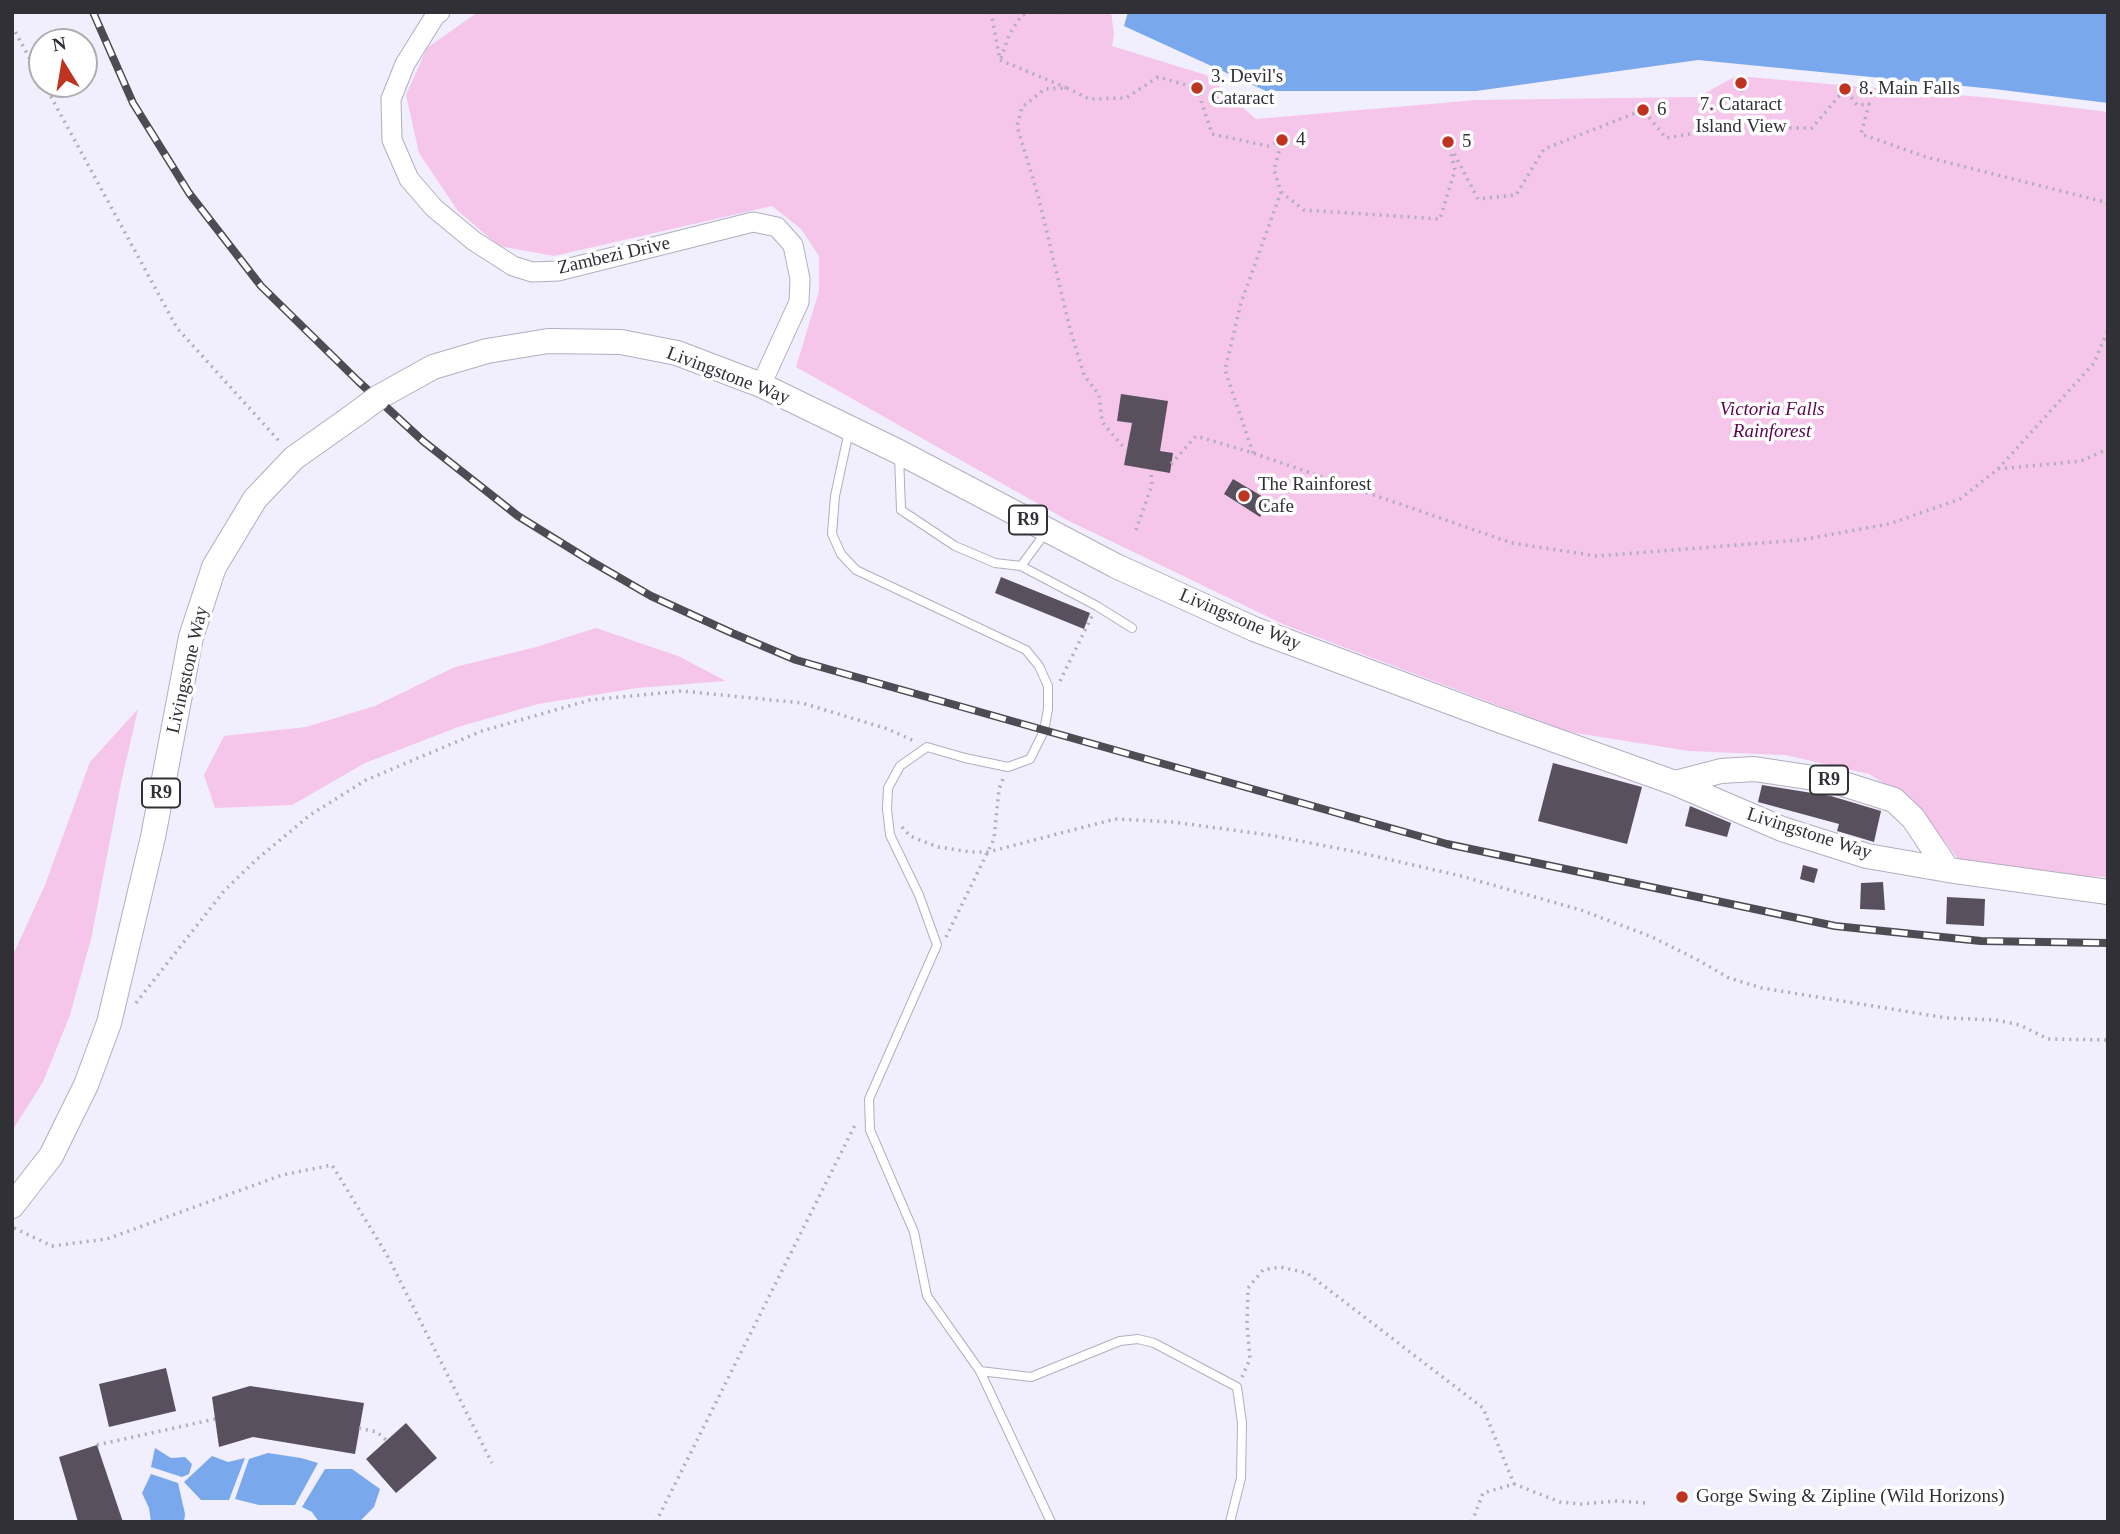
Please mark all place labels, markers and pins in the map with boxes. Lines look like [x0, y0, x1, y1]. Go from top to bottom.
place label: 3. Devil's Cataract [1211, 66, 1283, 110]
marker: 7. Cataract Island View [1733, 75, 1749, 91]
place label: 8. Main Falls [1859, 78, 1960, 100]
marker: 3. Devil's Cataract [1189, 80, 1205, 96]
marker: 8. Main Falls [1837, 81, 1853, 97]
place label: 7. Cataract Island View [1695, 94, 1787, 138]
place label: 6 [1657, 99, 1666, 121]
marker: 6 [1635, 102, 1651, 118]
place label: 4 [1296, 129, 1306, 151]
place label: 5 [1462, 131, 1472, 153]
marker: 4 [1274, 132, 1290, 148]
marker: 5 [1440, 134, 1456, 150]
place label: The Rainforest Cafe [1258, 474, 1371, 518]
marker: The Rainforest Cafe [1236, 488, 1252, 504]
place label: Gorge Swing & Zipline (Wild Horizons) [1696, 1486, 2005, 1508]
marker: Gorge Swing & Zipline (Wild Horizons) [1674, 1489, 1690, 1505]

